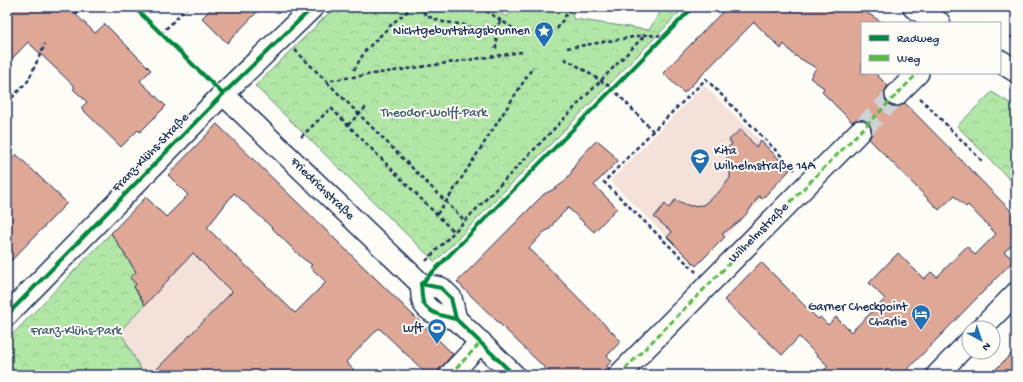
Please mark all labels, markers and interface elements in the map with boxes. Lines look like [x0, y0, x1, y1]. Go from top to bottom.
place icon: Nichtgeburtstagsbrunnen [533, 20, 555, 48]
legend [861, 22, 1001, 74]
place label: Nichtgeburtstagsbrunnen [393, 24, 531, 39]
text: Radweg [897, 33, 939, 47]
text: Weg [897, 53, 920, 67]
park label: Theodor-Wolff-Park [380, 106, 488, 121]
street label: Franz-Klühs-Straße [109, 110, 193, 196]
place label: Kita Wilhelmstraße 14A [714, 144, 817, 174]
school or university icon: Kita Wilhelmstraße 14A [689, 147, 711, 175]
street label: Friedrichstraße [286, 154, 358, 224]
street label: Wilhelmstraße [726, 200, 792, 266]
place label: Garner Checkpoint Charlie [808, 300, 909, 330]
hotel icon: Garner Checkpoint Charlie [910, 303, 932, 331]
sports icon: Luft [426, 317, 448, 345]
north arrow [961, 320, 1001, 360]
place label: Luft [403, 321, 425, 336]
park label: Franz-Klühs-Park [29, 324, 123, 339]
text: N [980, 339, 993, 353]

